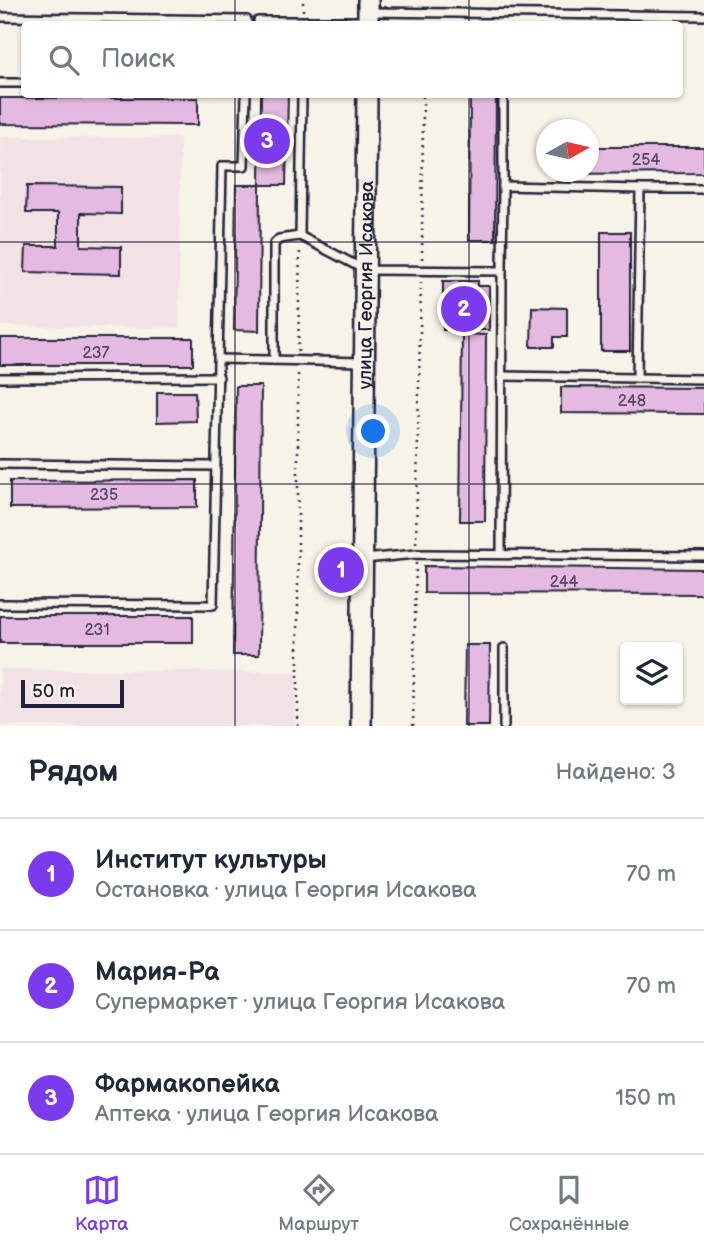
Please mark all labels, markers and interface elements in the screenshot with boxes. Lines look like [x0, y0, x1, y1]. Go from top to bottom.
search box [21, 21, 683, 98]
icon: search [45, 41, 83, 79]
text: Поиск [101, 44, 175, 75]
pin: 3 [244, 115, 290, 167]
north arrow [536, 119, 599, 182]
house number: 254 [632, 151, 660, 170]
street label: улица Георгия Исакова [354, 181, 379, 390]
pin: 2 [441, 283, 487, 335]
house number: 237 [83, 344, 110, 363]
house number: 248 [618, 392, 646, 411]
your location [356, 414, 390, 448]
house number: 235 [90, 486, 118, 505]
pin: 1 [318, 544, 364, 596]
house number: 244 [550, 573, 579, 592]
house number: 231 [84, 621, 110, 640]
map controls [620, 642, 683, 705]
button: layers [620, 642, 683, 705]
scale bar [21, 677, 124, 709]
text: 50 m [32, 680, 75, 703]
text: Рядом [28, 754, 118, 790]
text: Найдено: 3 [555, 758, 676, 786]
text: Институт культуры [95, 845, 327, 876]
text: 1 [46, 860, 56, 888]
text: 70 m [626, 860, 676, 888]
text: Остановка · улица Георгия Исакова [95, 876, 477, 904]
text: Мария-Ра [95, 957, 219, 988]
text: 2 [44, 972, 58, 1000]
text: 70 m [626, 972, 676, 1000]
text: Супермаркет · улица Георгия Исакова [95, 988, 505, 1016]
text: Фармакопейка [95, 1069, 280, 1100]
text: 3 [44, 1084, 58, 1112]
text: 150 m [615, 1084, 676, 1112]
text: Аптека · улица Георгия Исакова [95, 1100, 439, 1128]
tab: Карта [75, 1171, 128, 1236]
tab: Маршрут [278, 1171, 359, 1236]
tab: Сохранённые [509, 1171, 629, 1236]

